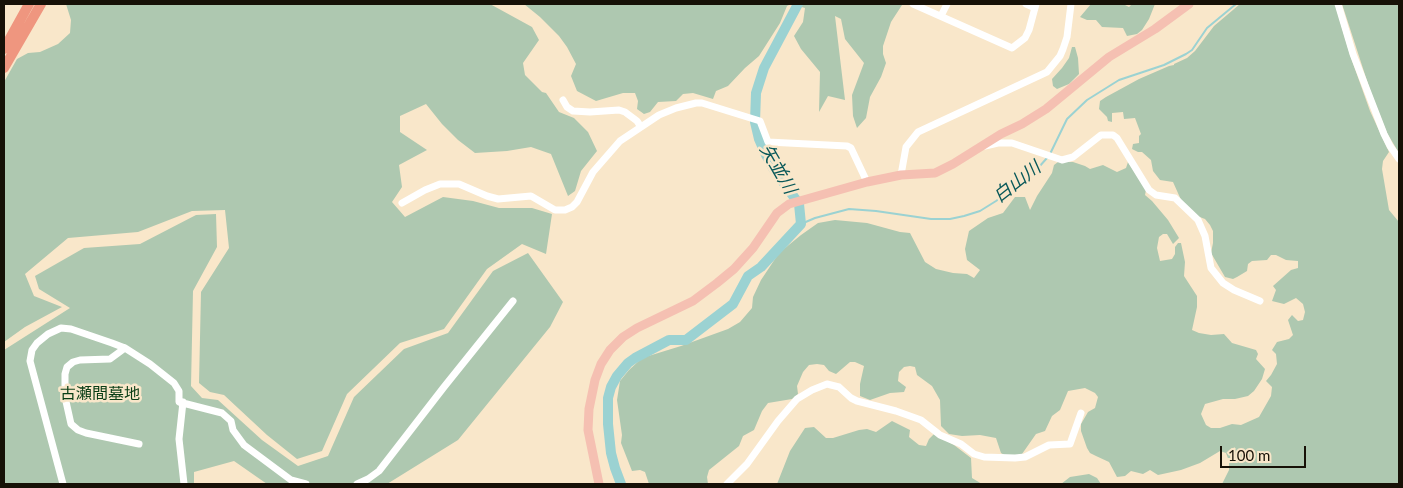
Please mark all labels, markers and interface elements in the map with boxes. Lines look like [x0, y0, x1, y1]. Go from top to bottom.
water label: 矢並川 [755, 140, 801, 198]
water label: 白山川 [989, 157, 1045, 207]
park label: 古瀬間墓地 [60, 384, 140, 404]
scale bar [1223, 436, 1309, 468]
text: 100 m [1228, 446, 1270, 464]

